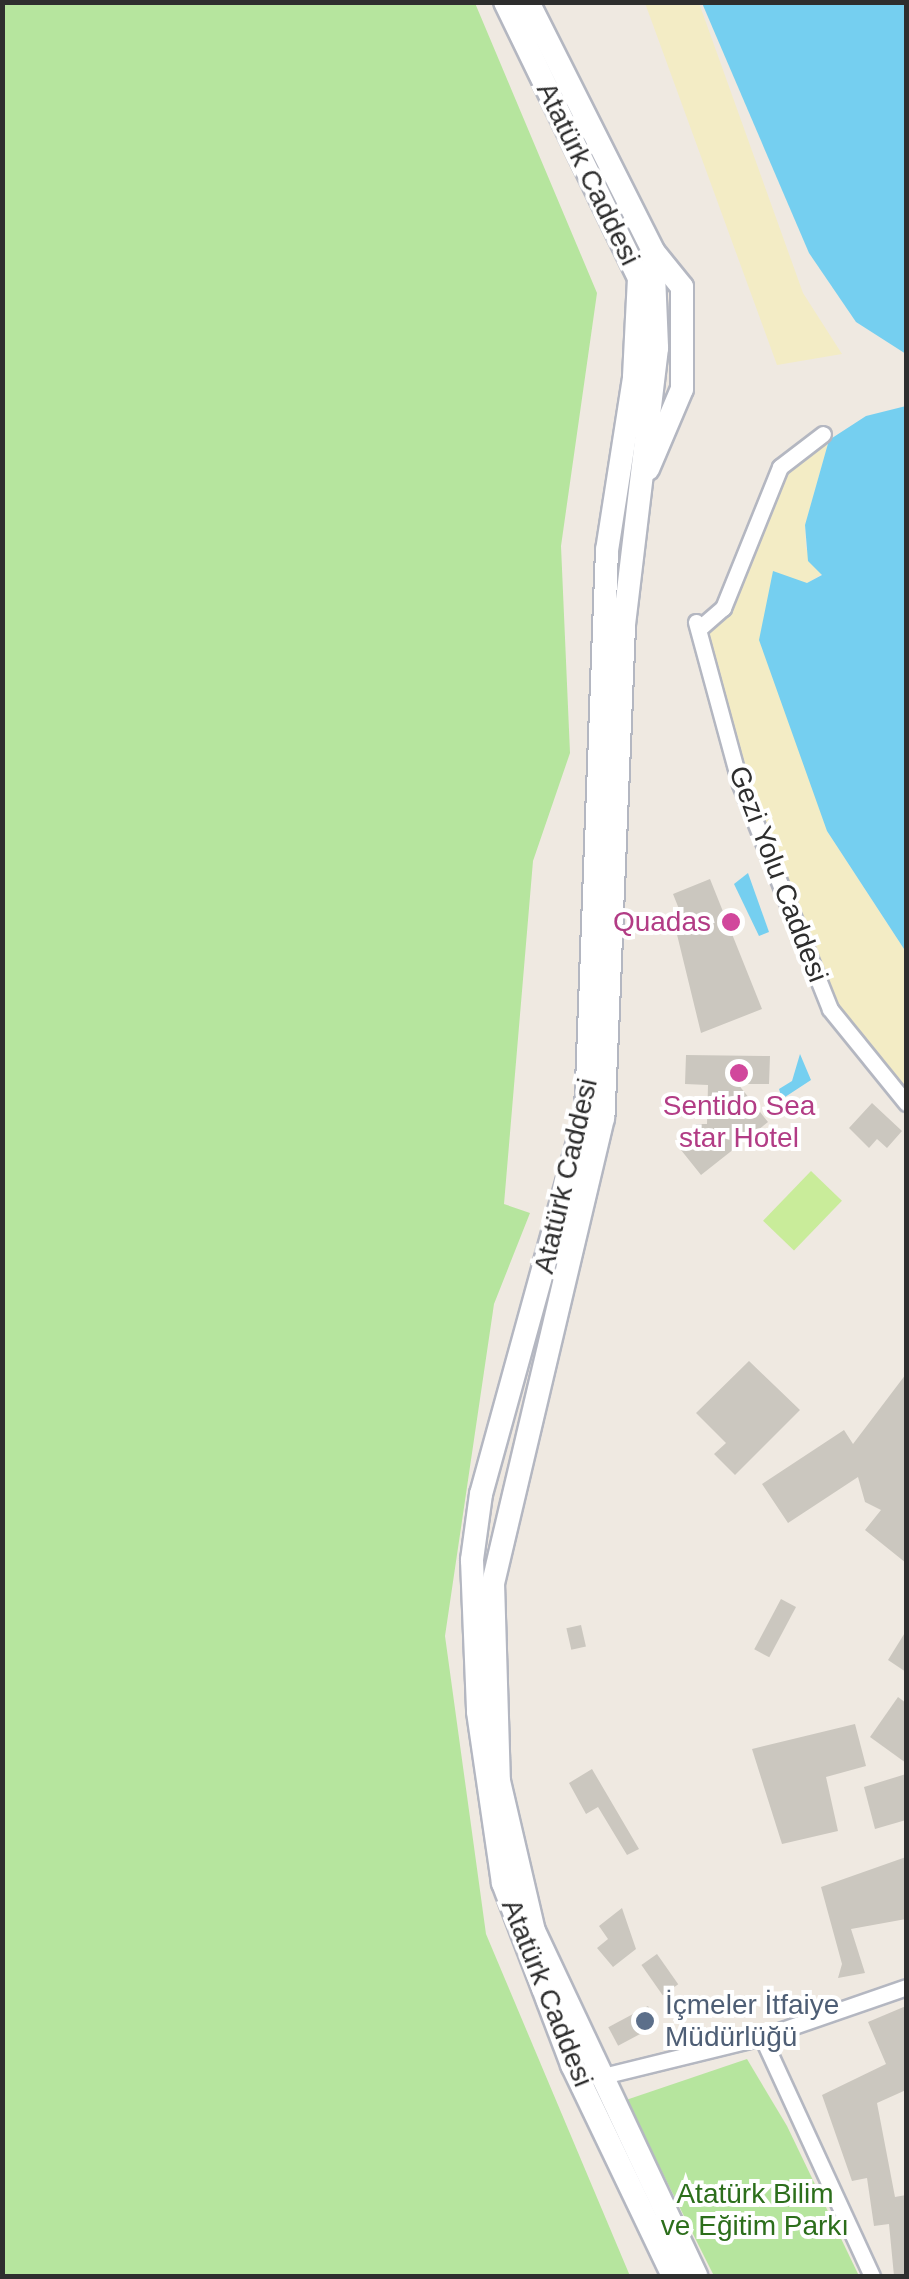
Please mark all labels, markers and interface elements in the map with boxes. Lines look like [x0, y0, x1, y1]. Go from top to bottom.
street label: Atatürk Caddesi [529, 77, 647, 271]
street label: Gezi Yolu Caddesi [721, 761, 835, 987]
place label: Quadas [613, 905, 711, 939]
marker: Quadas [720, 911, 742, 933]
marker: Sentido Sea star Hotel [728, 1062, 750, 1084]
street label: Atatürk Caddesi [527, 1075, 605, 1277]
place label: Sentido Sea star Hotel [663, 1089, 815, 1155]
street label: Atatürk Caddesi [494, 1894, 600, 2092]
place label: İçmeler İtfaiye Müdürlüğü [665, 1988, 839, 2054]
marker: İçmeler İtfaiye Müdürlüğü [634, 2010, 656, 2032]
park label: Atatürk Bilim ve Eğitim Parkı [661, 2177, 849, 2243]

